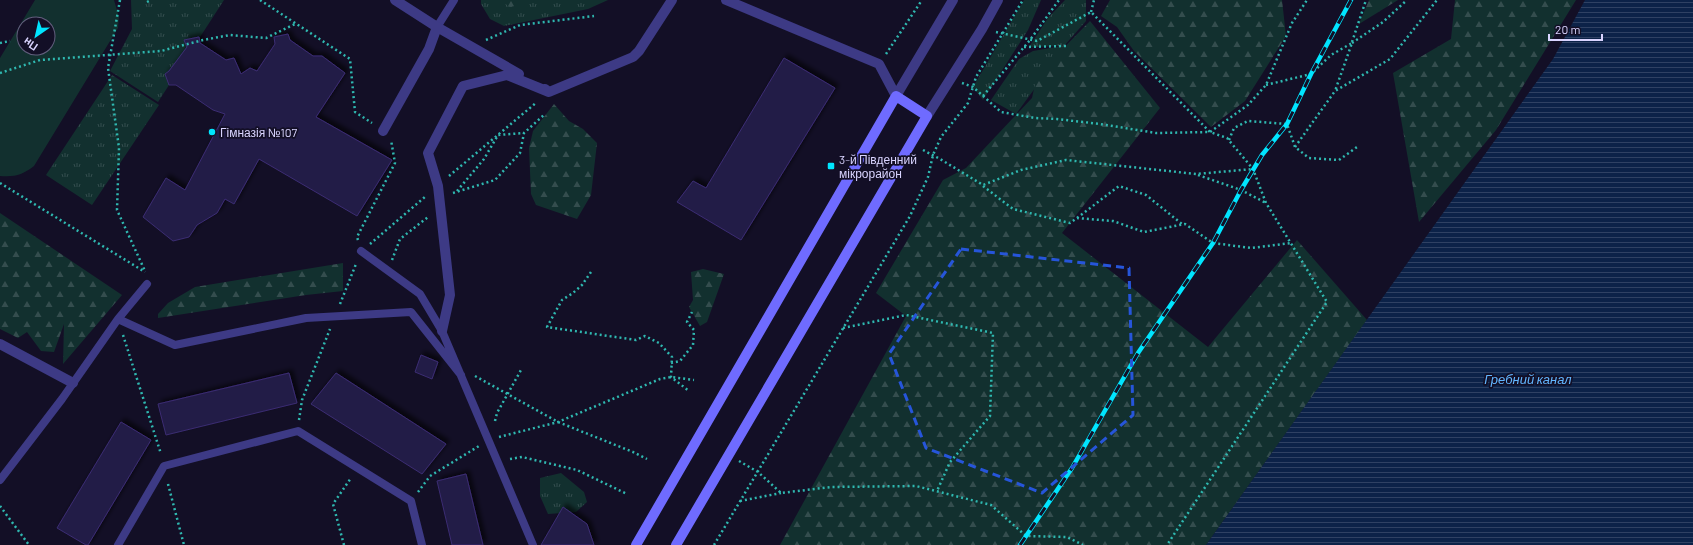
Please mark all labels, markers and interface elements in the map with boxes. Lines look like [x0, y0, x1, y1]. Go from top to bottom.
north arrow [16, 16, 56, 56]
scale bar [1549, 16, 1602, 42]
text: 20 m [1555, 22, 1581, 36]
text: Пн [20, 35, 40, 54]
place label: Гімназія №107 [220, 125, 297, 139]
marker: Гімназія №107 [207, 127, 217, 137]
place label: 3-й Південний мікрорайон [839, 152, 917, 181]
marker: 3-й Південний мікрорайон [826, 161, 836, 171]
water label: Гребний канал [1484, 371, 1572, 387]

